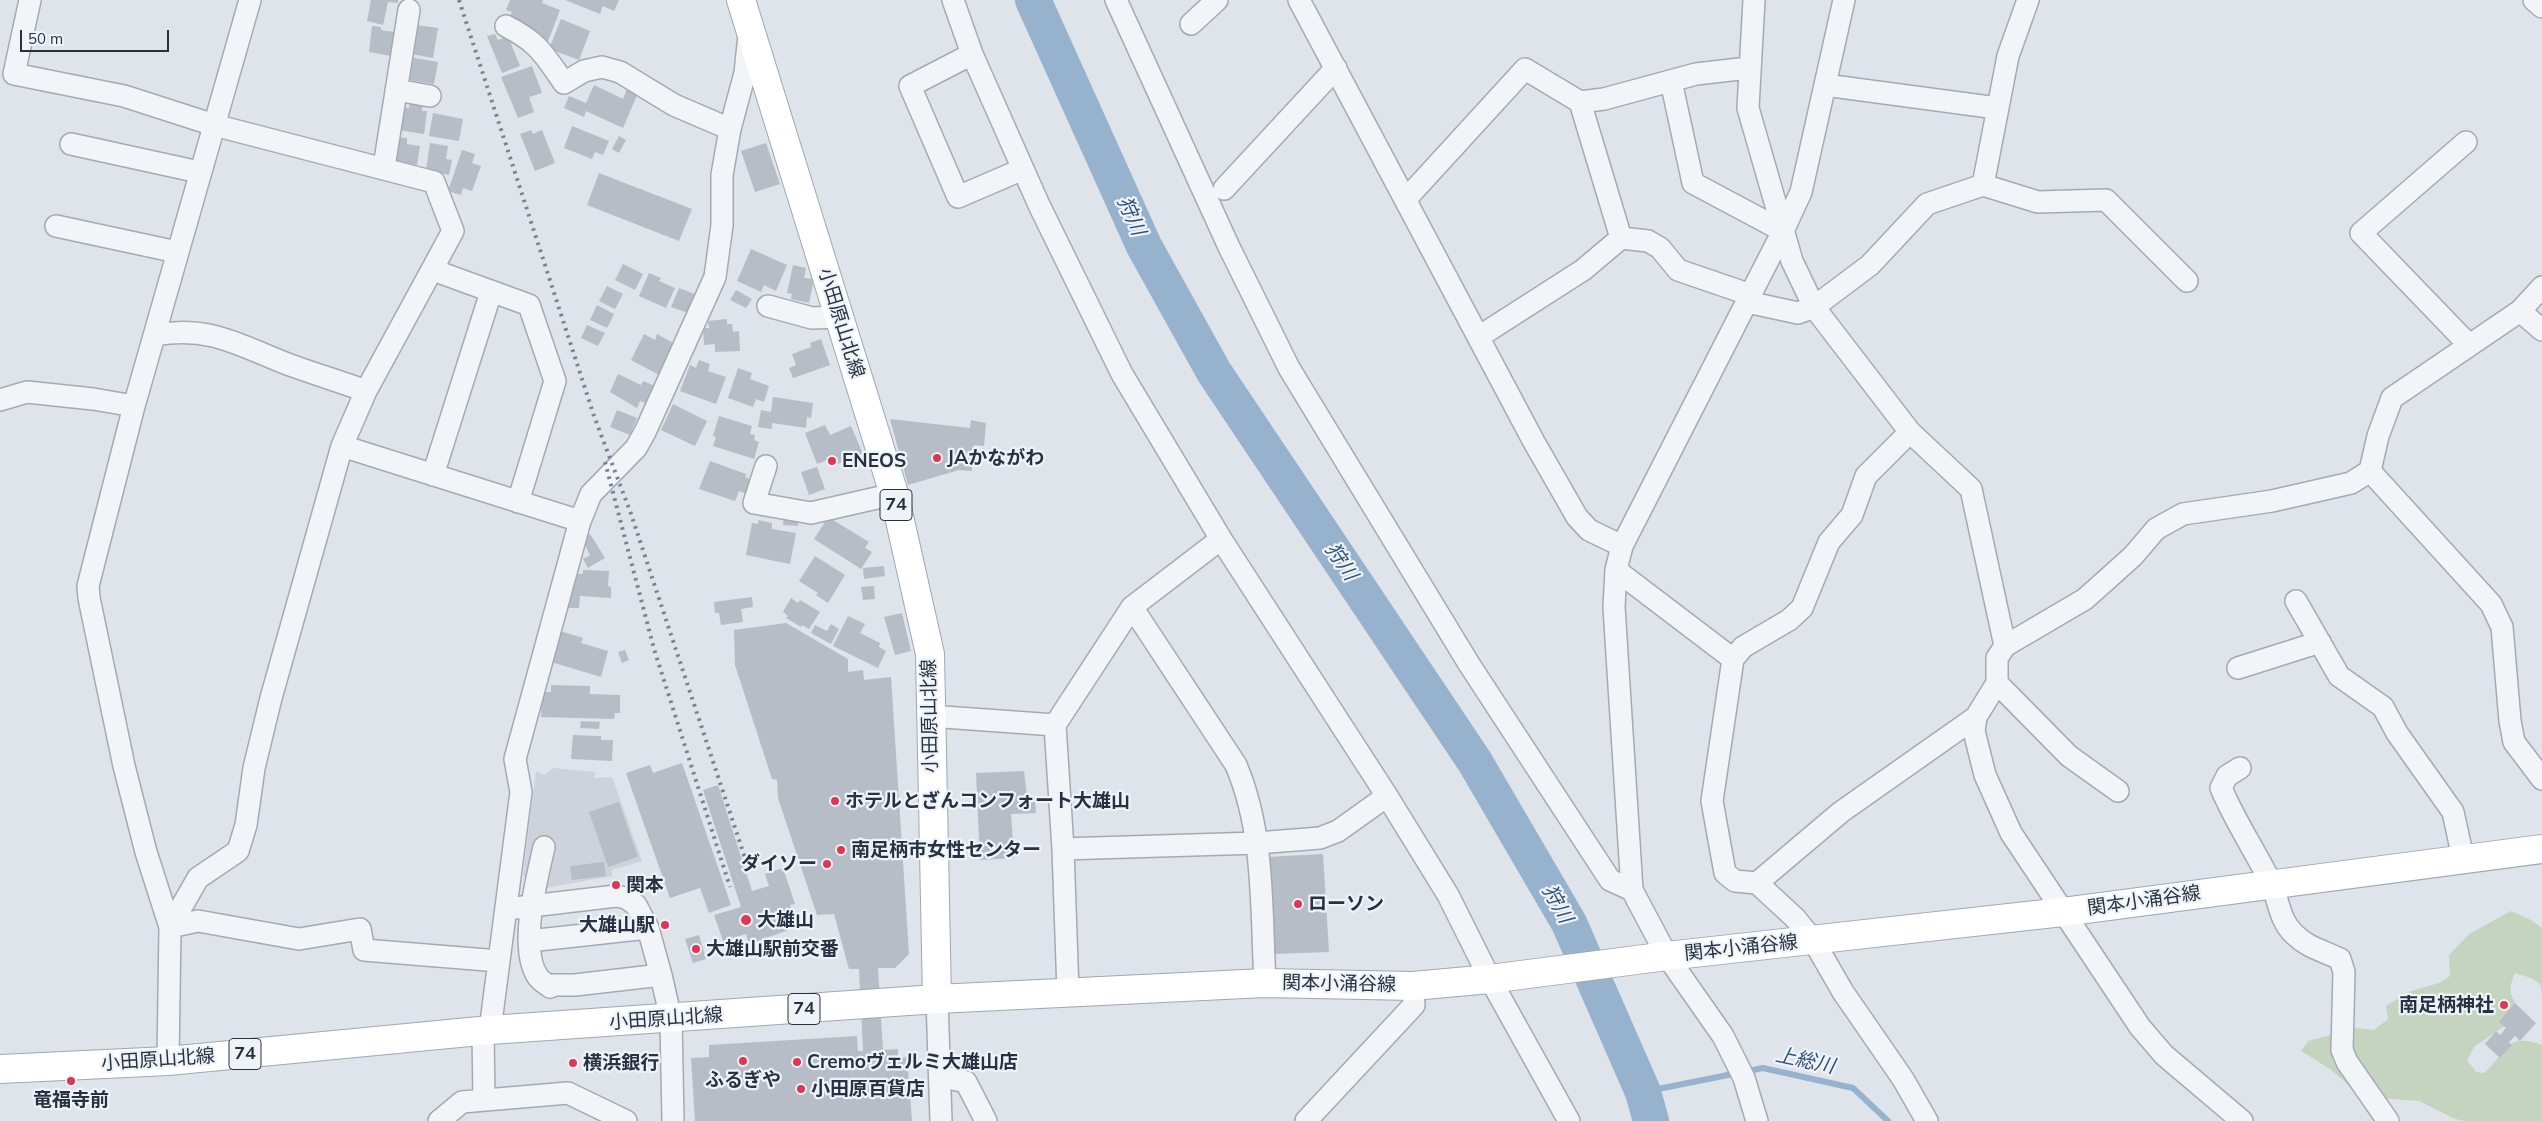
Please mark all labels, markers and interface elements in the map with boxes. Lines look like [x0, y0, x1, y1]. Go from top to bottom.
scale bar [22, 20, 171, 52]
text: 50 m [28, 29, 63, 48]
water label: 狩川 [1112, 193, 1150, 239]
street label: 小田原山北線 [813, 265, 869, 381]
place label: JAかながわ [947, 447, 1044, 469]
place label: ENEOS [842, 450, 906, 472]
marker: JAかながわ [931, 452, 943, 464]
marker: ENEOS [826, 455, 838, 467]
road number: 74 [880, 490, 912, 520]
water label: 狩川 [1320, 539, 1362, 585]
street label: 小田原山北線 [918, 659, 942, 773]
place label: ホテルとざんコンフォート大雄山 [845, 790, 1130, 812]
marker: ホテルとざんコンフォート大雄山 [829, 795, 841, 807]
place label: 南足柄市女性センター [851, 839, 1041, 861]
marker: 南足柄市女性センター [835, 844, 847, 856]
place label: ダイソー [741, 853, 817, 875]
marker: ダイソー [821, 858, 833, 870]
place label: 関本 [626, 874, 664, 896]
marker: 関本 [610, 879, 622, 891]
water label: 狩川 [1537, 881, 1577, 927]
street label: 関本小涌谷線 [2086, 882, 2202, 920]
place label: ローソン [1308, 893, 1384, 915]
marker: ローソン [1292, 898, 1304, 910]
place label: 大雄山 [757, 909, 814, 931]
marker: 大雄山 [739, 913, 753, 927]
place label: 大雄山駅 [579, 914, 655, 936]
marker: 大雄山駅 [659, 919, 671, 931]
street label: 関本小涌谷線 [1683, 931, 1799, 965]
place label: 大雄山駅前交番 [706, 938, 839, 960]
marker: 大雄山駅前交番 [690, 943, 702, 955]
street label: 関本小涌谷線 [1282, 972, 1396, 996]
road number: 74 [788, 994, 820, 1024]
place label: 南足柄神社 [2399, 994, 2494, 1016]
marker: 南足柄神社 [2498, 999, 2510, 1011]
street label: 小田原山北線 [608, 1004, 724, 1034]
road number: 74 [229, 1038, 261, 1070]
water label: 上総川 [1773, 1043, 1837, 1079]
street label: 小田原山北線 [100, 1045, 216, 1075]
place label: Cremoヴェルミ大雄山店 [807, 1051, 1018, 1073]
place label: 横浜銀行 [583, 1052, 659, 1074]
marker: ふるぎや [737, 1055, 749, 1067]
marker: Cremoヴェルミ大雄山店 [791, 1056, 803, 1068]
marker: 横浜銀行 [567, 1057, 579, 1069]
place label: ふるぎや [705, 1069, 781, 1091]
marker: 竜福寺前 [65, 1075, 77, 1087]
place label: 小田原百貨店 [811, 1078, 925, 1100]
marker: 小田原百貨店 [795, 1083, 807, 1095]
place label: 竜福寺前 [33, 1089, 109, 1111]

